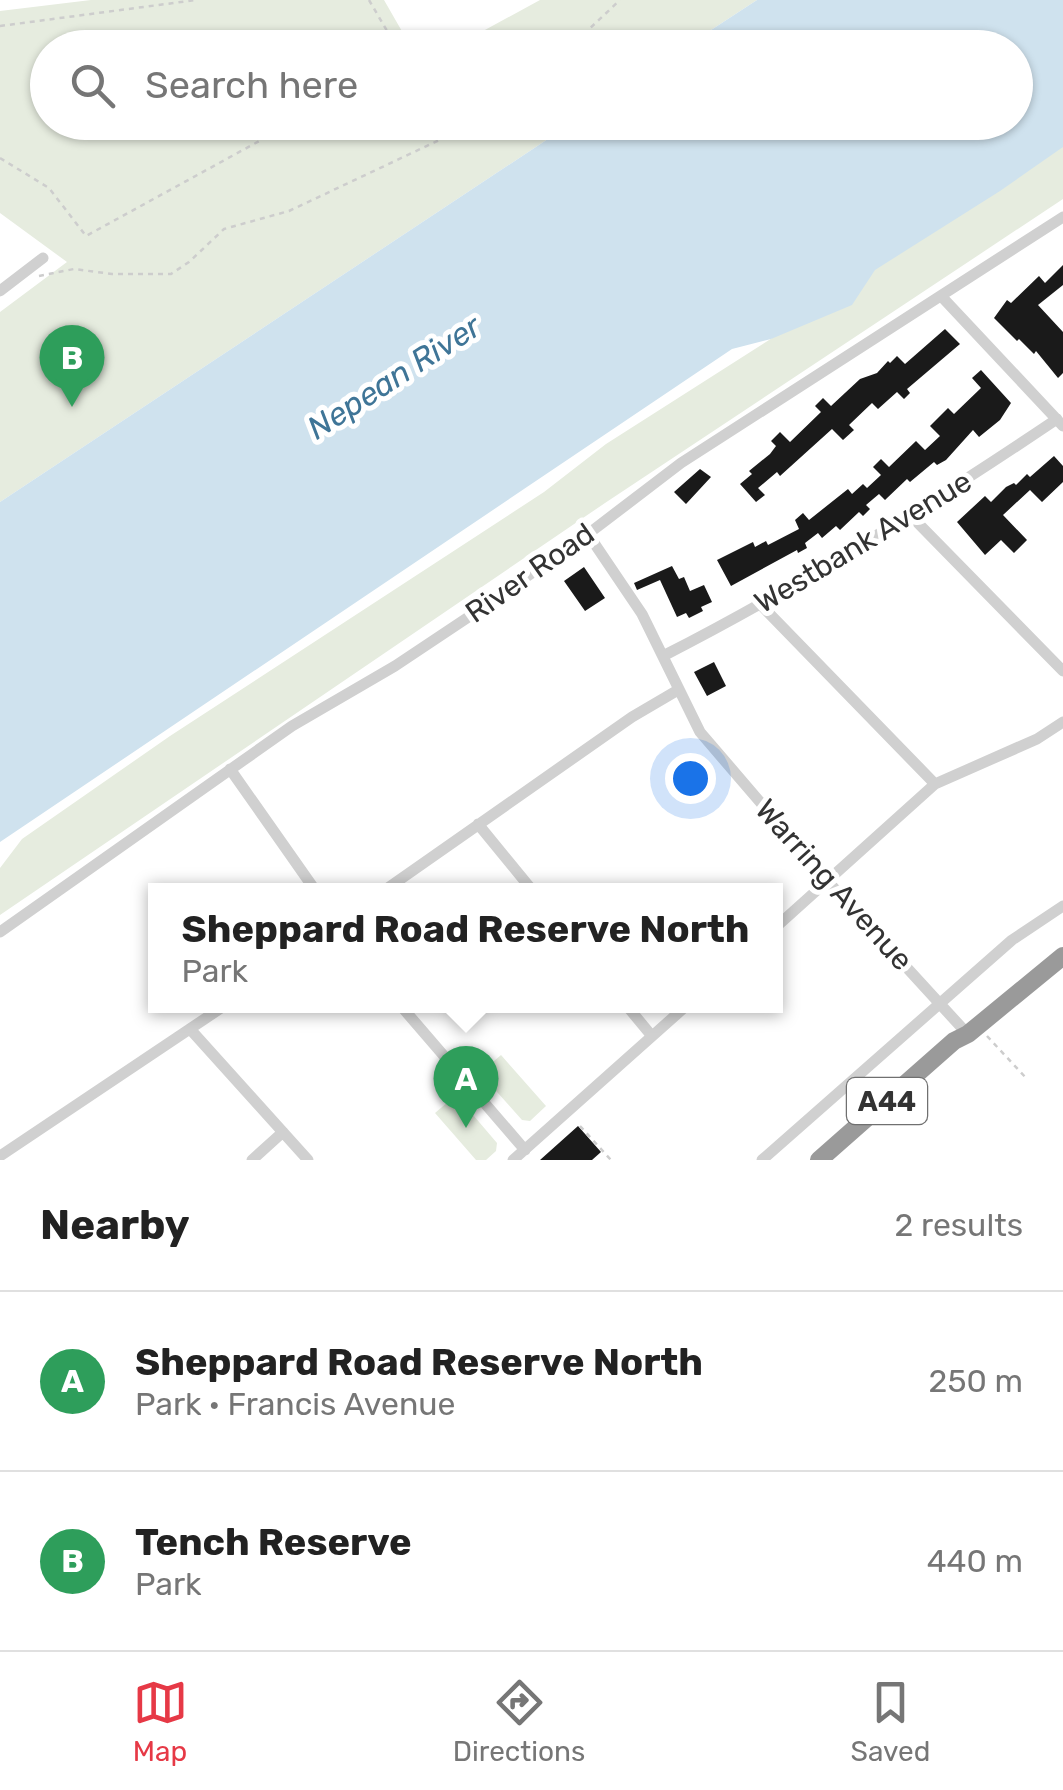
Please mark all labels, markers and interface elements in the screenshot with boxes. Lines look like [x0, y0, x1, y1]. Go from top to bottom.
search box [30, 30, 1033, 140]
icon: search [65, 58, 120, 113]
text: Search here [145, 62, 358, 108]
water label: Nepean River [300, 306, 489, 447]
pin: B [40, 324, 104, 407]
street label: Westbank Avenue [748, 463, 978, 621]
street label: River Road [459, 516, 601, 630]
your location [665, 753, 716, 804]
street label: Warring Avenue [748, 792, 920, 978]
popup [148, 883, 783, 1013]
text: Sheppard Road Reserve North [182, 906, 749, 952]
text: Park [182, 952, 248, 990]
pin: A [434, 1046, 498, 1128]
road number: A44 [847, 1078, 927, 1124]
text: Nearby [40, 1200, 190, 1250]
text: 2 results [894, 1206, 1023, 1244]
text: Sheppard Road Reserve North [135, 1339, 703, 1385]
text: A [61, 1362, 84, 1400]
text: 250 m [929, 1362, 1023, 1400]
text: Park · Francis Avenue [135, 1385, 456, 1423]
text: Tench Reserve [135, 1519, 412, 1565]
text: B [61, 1542, 84, 1580]
text: 440 m [927, 1542, 1023, 1580]
text: Park [135, 1565, 202, 1603]
tab: Map [133, 1675, 188, 1768]
tab: Directions [453, 1675, 585, 1768]
tab: Saved [850, 1675, 930, 1768]

